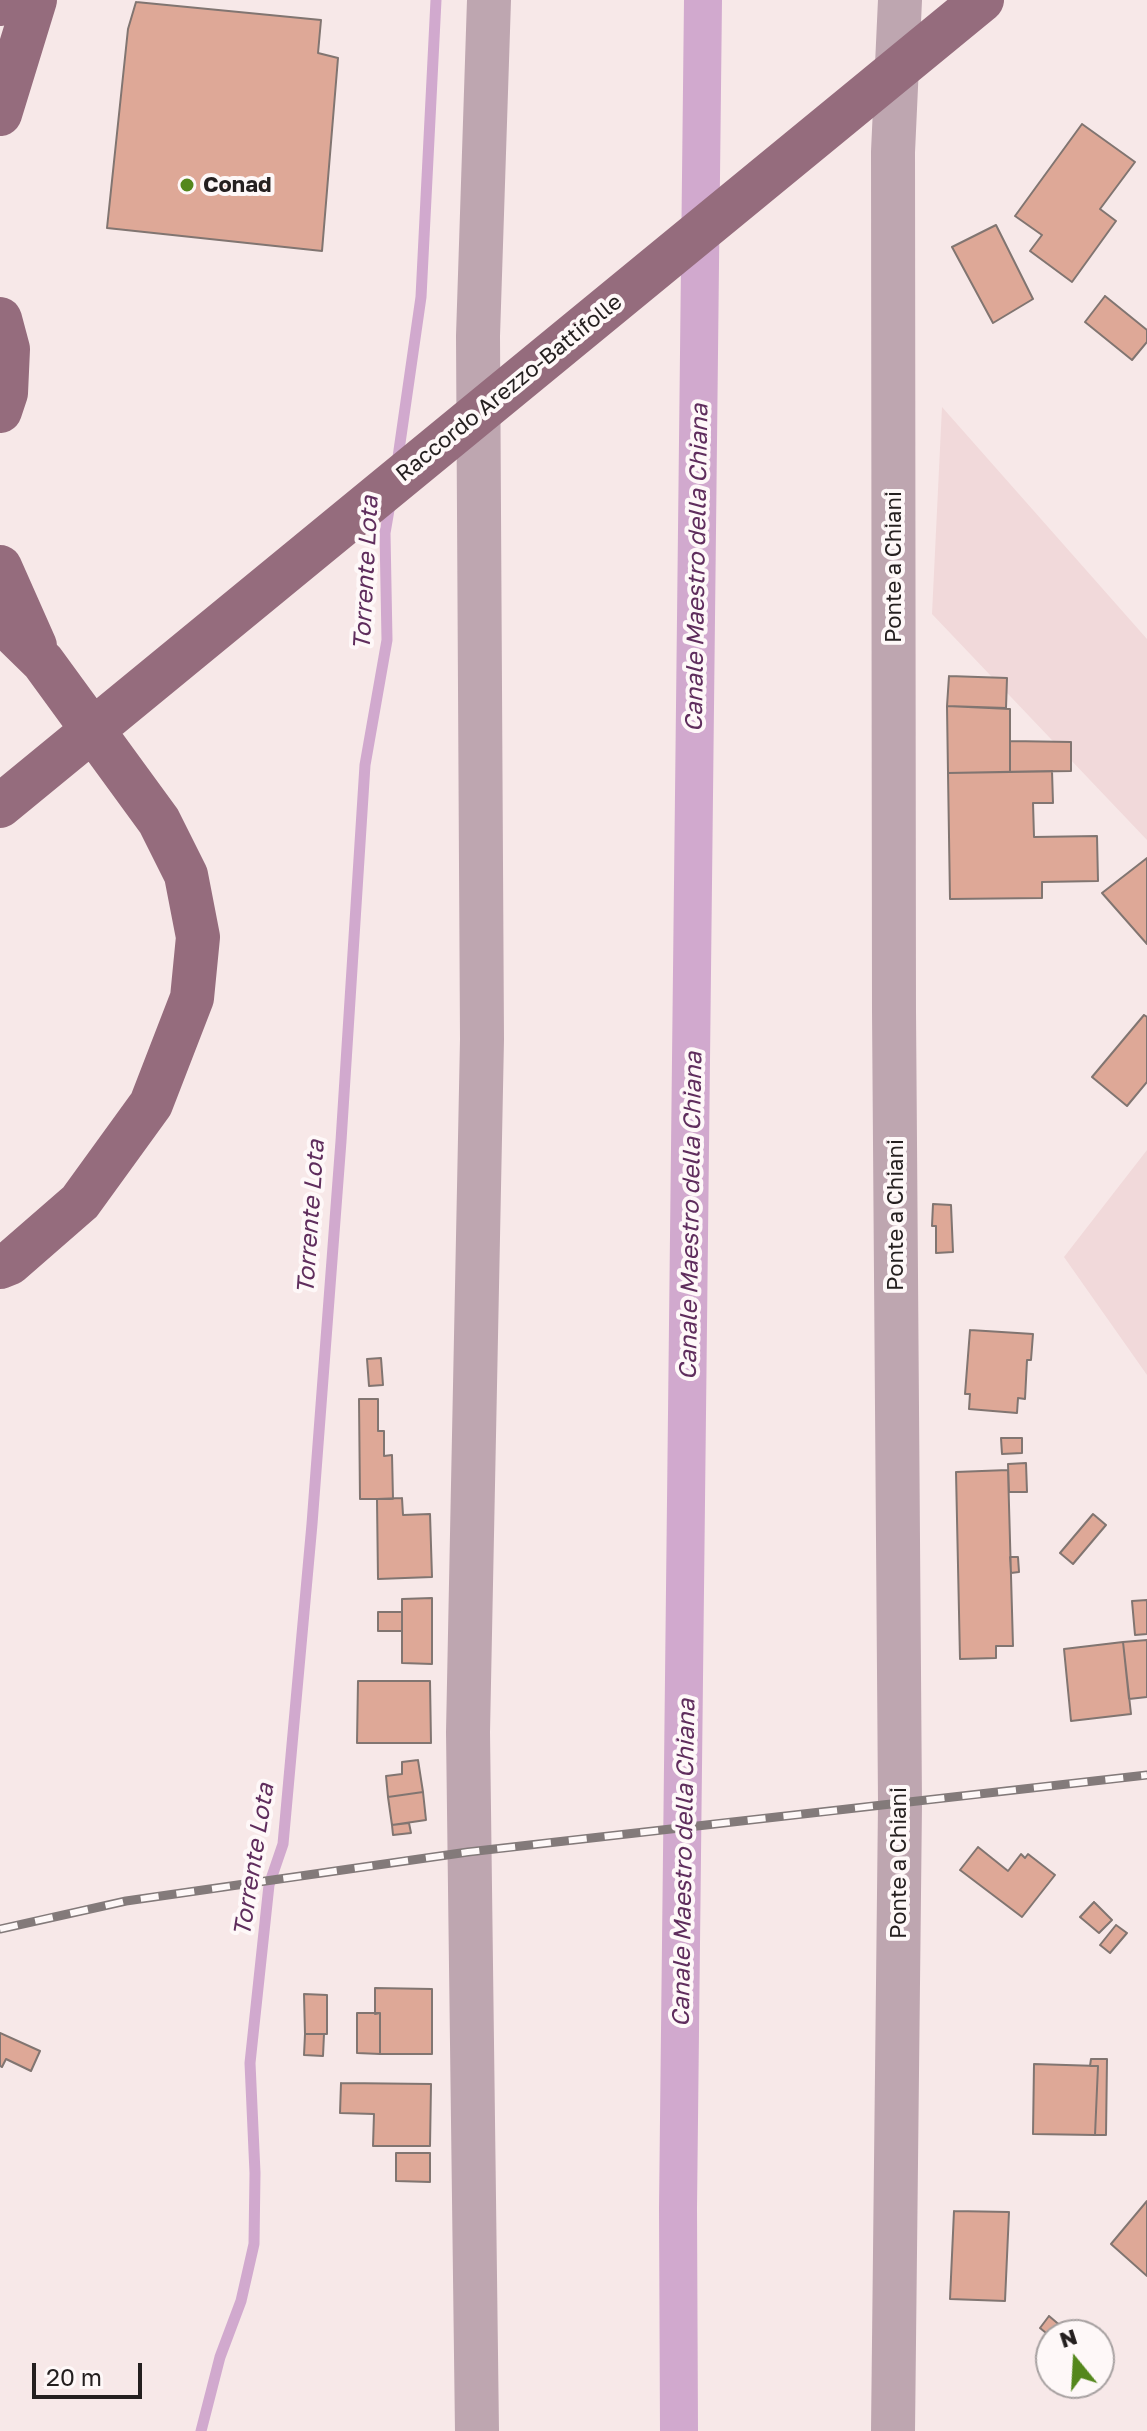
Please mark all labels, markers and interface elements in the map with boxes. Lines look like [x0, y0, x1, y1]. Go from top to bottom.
place label: Conad [203, 172, 271, 198]
marker: Conad [178, 176, 196, 194]
street label: Raccordo Arezzo-Battifolle [391, 289, 627, 487]
water label: Canale Maestro della Chiana [680, 404, 714, 732]
street label: Ponte a Chiani [881, 491, 907, 643]
water label: Torrente Lota [348, 495, 384, 651]
water label: Canale Maestro della Chiana [674, 1052, 708, 1380]
water label: Torrente Lota [291, 1139, 331, 1295]
street label: Ponte a Chiani [883, 1139, 909, 1291]
water label: Canale Maestro della Chiana [667, 1699, 701, 2027]
water label: Torrente Lota [228, 1781, 280, 1939]
street label: Ponte a Chiani [886, 1787, 912, 1939]
north arrow [1035, 2319, 1115, 2399]
text: N [1056, 2322, 1080, 2353]
scale bar [36, 2347, 146, 2397]
text: 20 m [46, 2362, 102, 2391]

